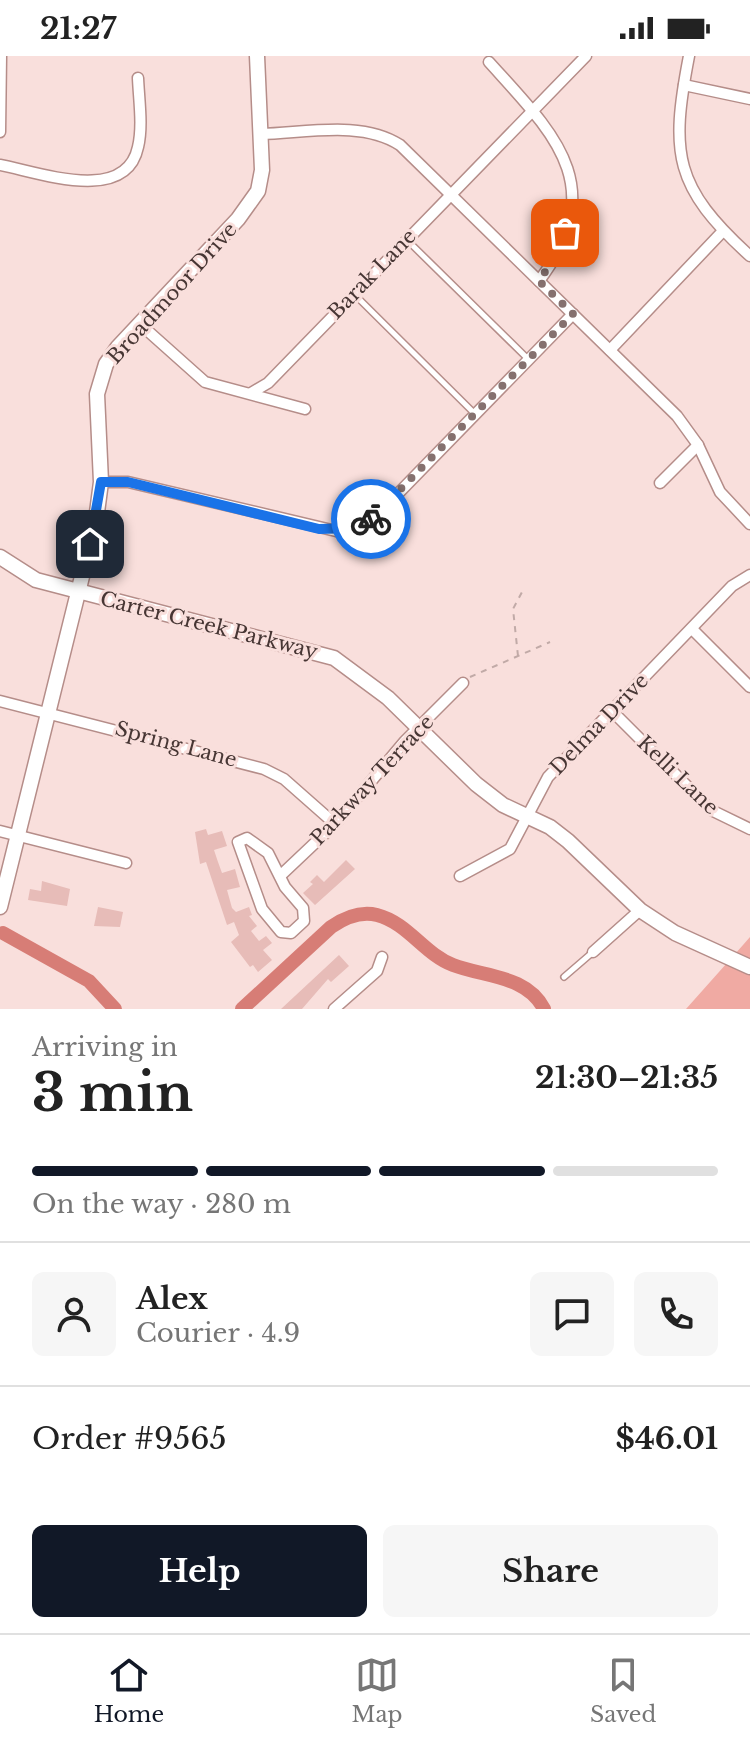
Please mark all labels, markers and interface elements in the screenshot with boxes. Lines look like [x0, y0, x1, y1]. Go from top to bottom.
text: 21:27 [40, 10, 116, 47]
pin [531, 199, 599, 267]
icon: bag [543, 211, 587, 255]
street label: Broadmoor Drive [102, 217, 242, 369]
street label: Barak Lane [323, 224, 421, 324]
courier [331, 479, 411, 559]
icon: bike [349, 497, 393, 541]
pin [56, 510, 124, 578]
icon: home [68, 522, 112, 566]
street label: Carter Creek Parkway [98, 586, 320, 664]
street label: Delma Drive [545, 669, 653, 779]
street label: Parkway Terrace [306, 710, 438, 850]
street label: Spring Lane [113, 716, 239, 772]
street label: Kelli Lane [633, 731, 723, 819]
text: Arriving in [32, 1031, 178, 1063]
text: 21:30–21:35 [535, 1059, 718, 1096]
text: 3 min [32, 1061, 193, 1125]
text: On the way · 280 m [32, 1188, 291, 1220]
button: person [32, 1272, 116, 1356]
button: chat [530, 1272, 614, 1356]
button: phone [634, 1272, 718, 1356]
text: Alex [136, 1280, 208, 1317]
text: Courier · 4.9 [136, 1317, 300, 1349]
text: Order #9565 [32, 1420, 227, 1457]
text: $46.01 [616, 1420, 718, 1457]
button: Help [32, 1525, 367, 1617]
button: Share [383, 1525, 718, 1617]
tab: Home [94, 1653, 164, 1728]
tab: Map [351, 1653, 403, 1728]
tab: Saved [590, 1653, 656, 1728]

